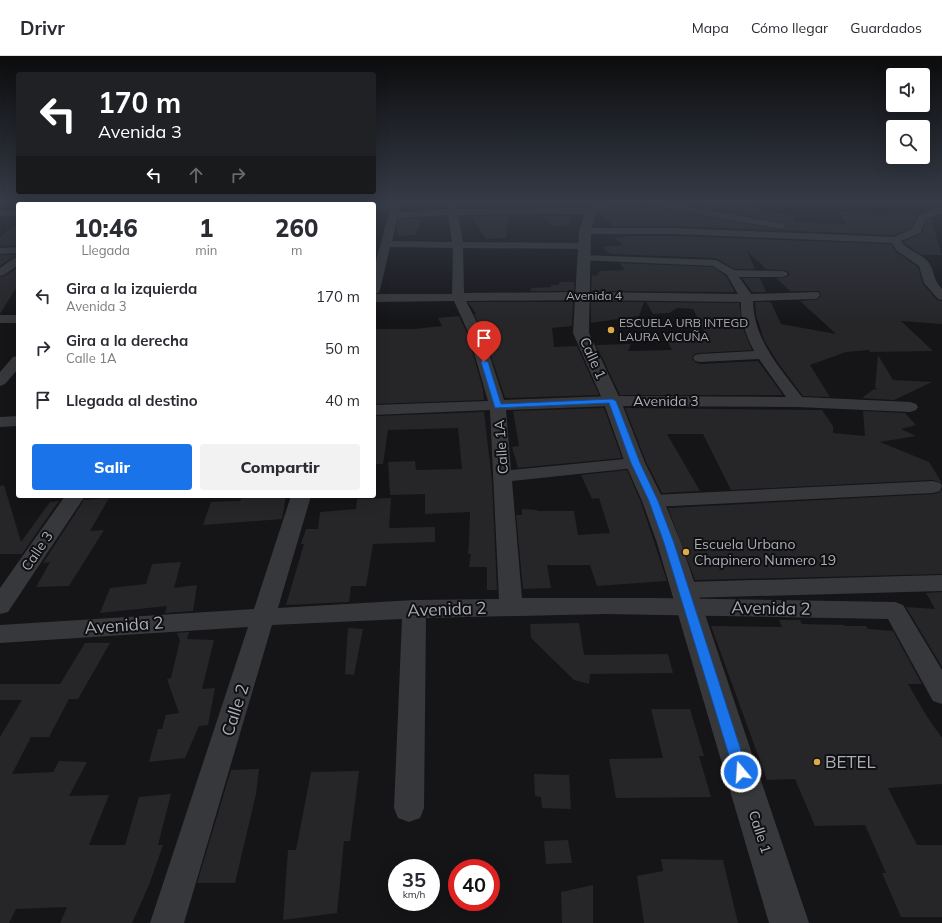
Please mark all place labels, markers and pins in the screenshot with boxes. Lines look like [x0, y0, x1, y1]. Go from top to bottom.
place label: ESCUELA URB INTEGD LAURA VICUÑA [619, 315, 748, 344]
pin [467, 321, 501, 362]
marker: ESCUELA URB INTEGD LAURA VICUÑA [606, 325, 616, 335]
place label: Escuela Urbano Chapinero Numero 19 [694, 535, 836, 569]
marker: Escuela Urbano Chapinero Numero 19 [681, 547, 691, 557]
place label: BETEL [825, 751, 876, 772]
marker: BETEL [812, 757, 822, 767]

